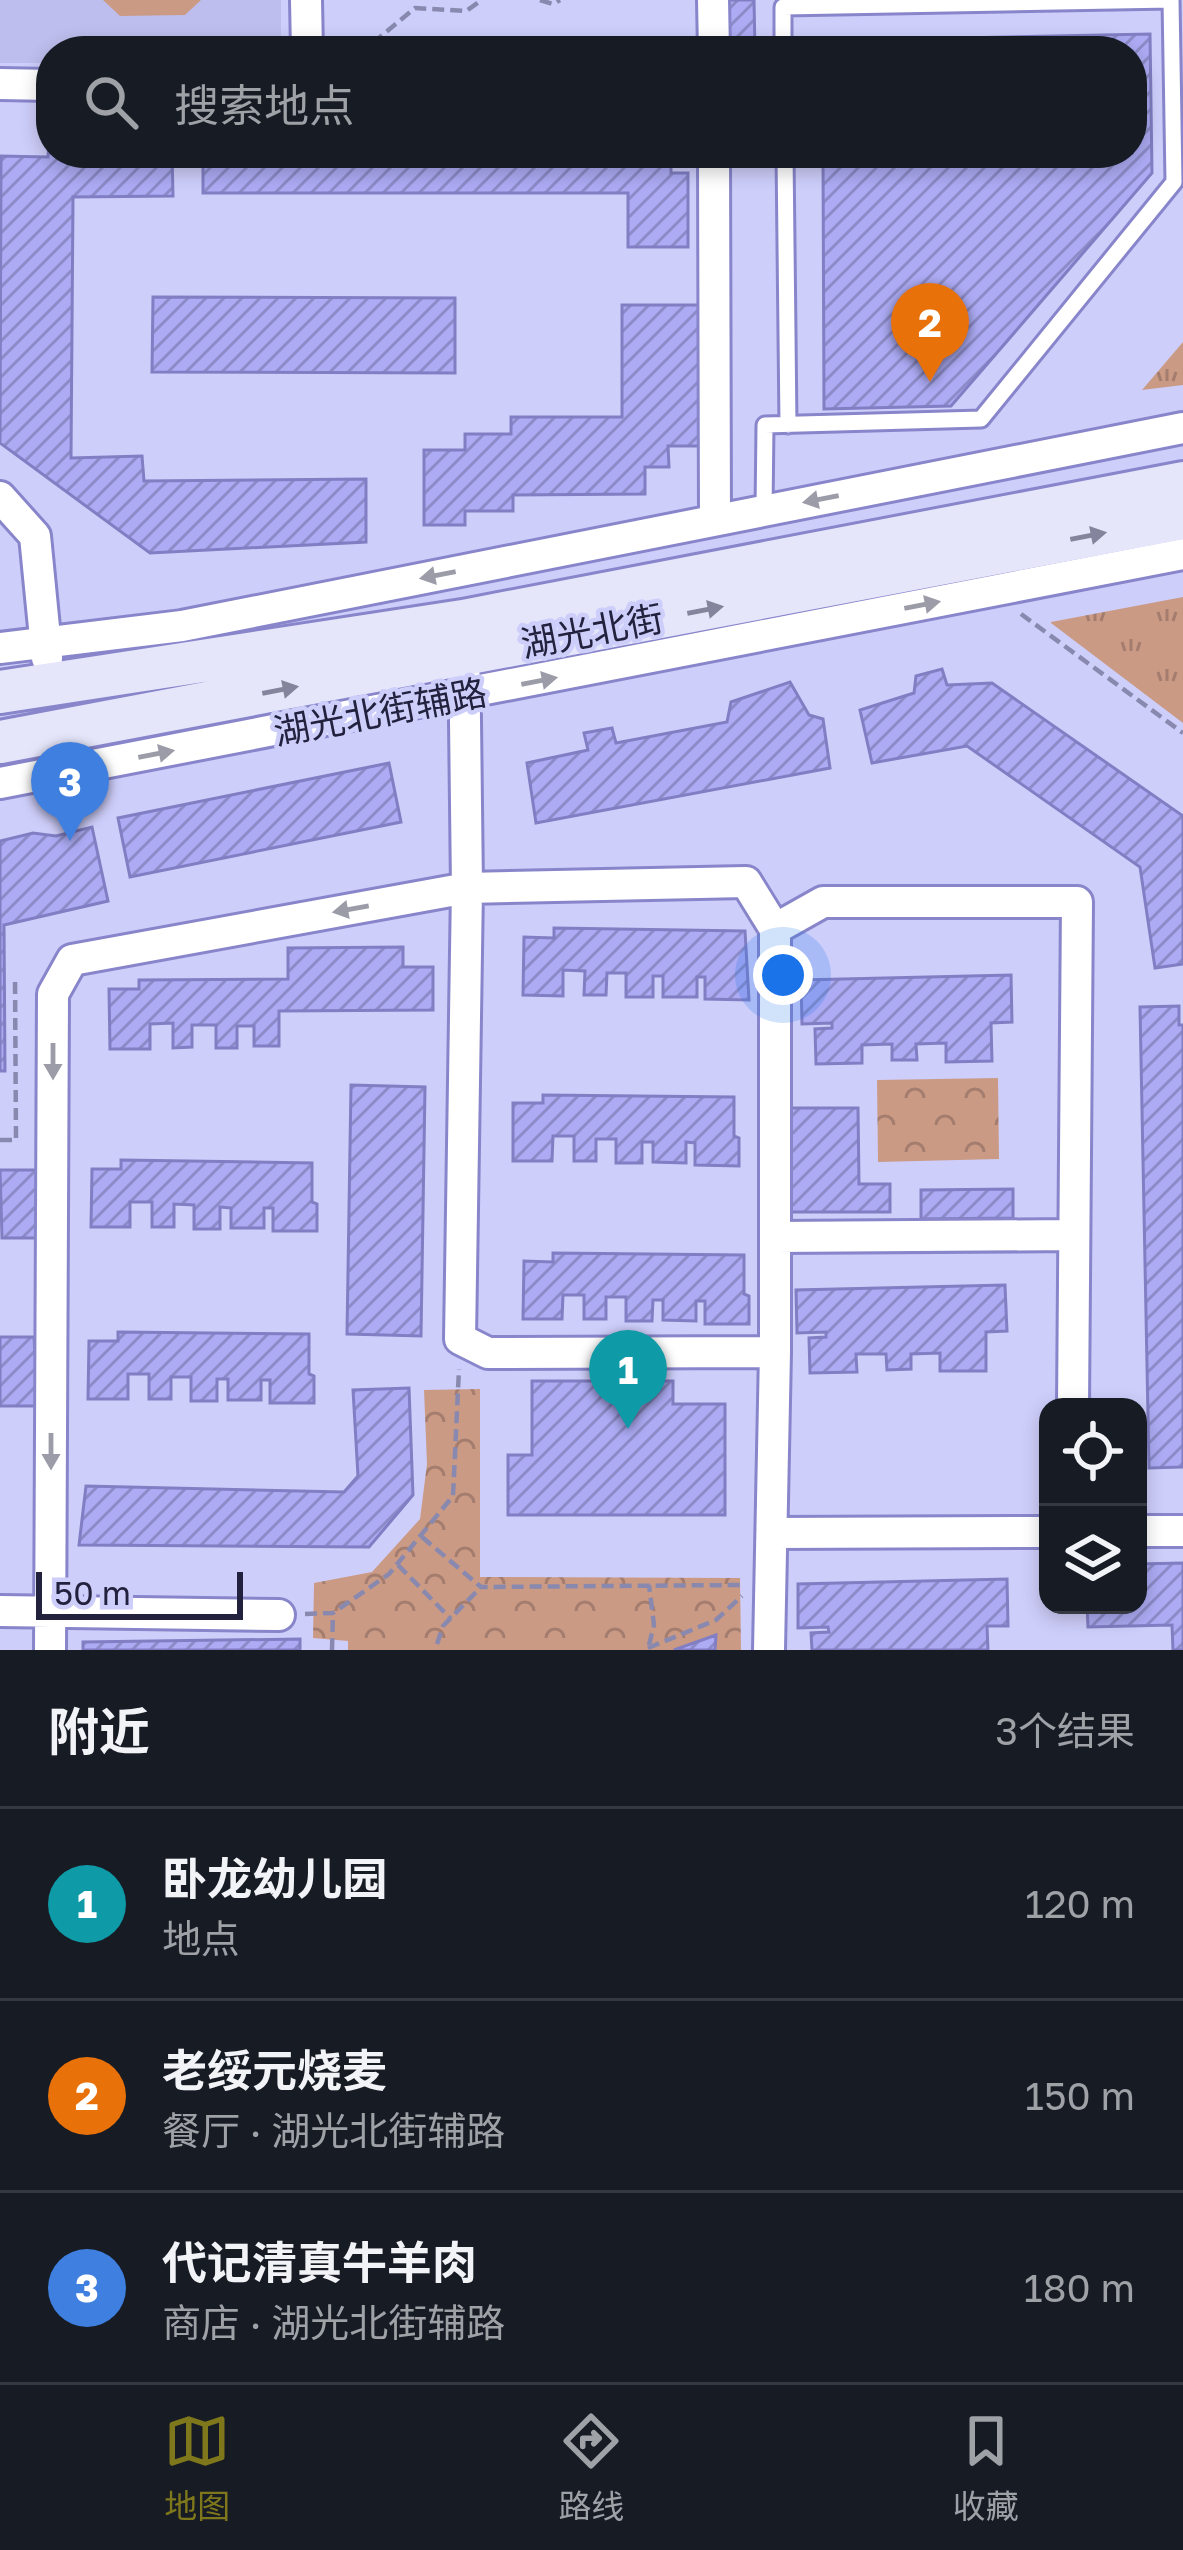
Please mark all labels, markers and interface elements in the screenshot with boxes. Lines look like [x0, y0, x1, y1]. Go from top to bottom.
search box [36, 36, 1147, 168]
icon: search [78, 69, 144, 135]
text: 搜索地点 [174, 78, 354, 132]
pin: 2 [891, 283, 969, 382]
one-way arrow [802, 491, 839, 510]
one-way arrow [1069, 526, 1107, 545]
one-way arrow [419, 566, 457, 585]
one-way arrow [904, 595, 941, 614]
street label: 湖光北街 [517, 596, 667, 665]
one-way arrow [686, 600, 724, 619]
street label: 湖光北街辅路 [270, 670, 490, 753]
one-way arrow [521, 671, 559, 690]
one-way arrow [262, 680, 300, 699]
pin: 3 [31, 742, 109, 841]
one-way arrow [138, 744, 176, 763]
one-way arrow [332, 900, 370, 919]
your location [753, 945, 813, 1005]
one-way arrow [43, 1043, 63, 1081]
pin: 1 [589, 1330, 667, 1429]
map controls [1039, 1398, 1147, 1614]
button: locate [1039, 1398, 1147, 1506]
one-way arrow [41, 1433, 60, 1471]
button: layers [1039, 1506, 1147, 1614]
scale bar [36, 1566, 243, 1619]
text: 50 m [54, 1573, 131, 1612]
text: 附近 [48, 1700, 150, 1761]
text: 3个结果 [995, 1707, 1135, 1754]
text: 卧龙幼儿园 [162, 1851, 387, 1905]
text: 1 [77, 1880, 97, 1927]
text: 120 m [1025, 1880, 1135, 1927]
text: 地点 [162, 1915, 240, 1962]
text: 老绥元烧麦 [162, 2043, 387, 2097]
text: 2 [75, 2072, 99, 2119]
text: 150 m [1025, 2072, 1135, 2119]
text: 餐厅 · 湖光北街辅路 [162, 2107, 505, 2154]
text: 代记清真牛羊肉 [162, 2235, 477, 2289]
text: 3 [75, 2264, 99, 2311]
text: 180 m [1024, 2264, 1135, 2311]
text: 商店 · 湖光北街辅路 [162, 2299, 505, 2346]
tab: 地图 [164, 2408, 230, 2528]
tab: 路线 [558, 2408, 624, 2528]
tab: 收藏 [953, 2408, 1019, 2528]

